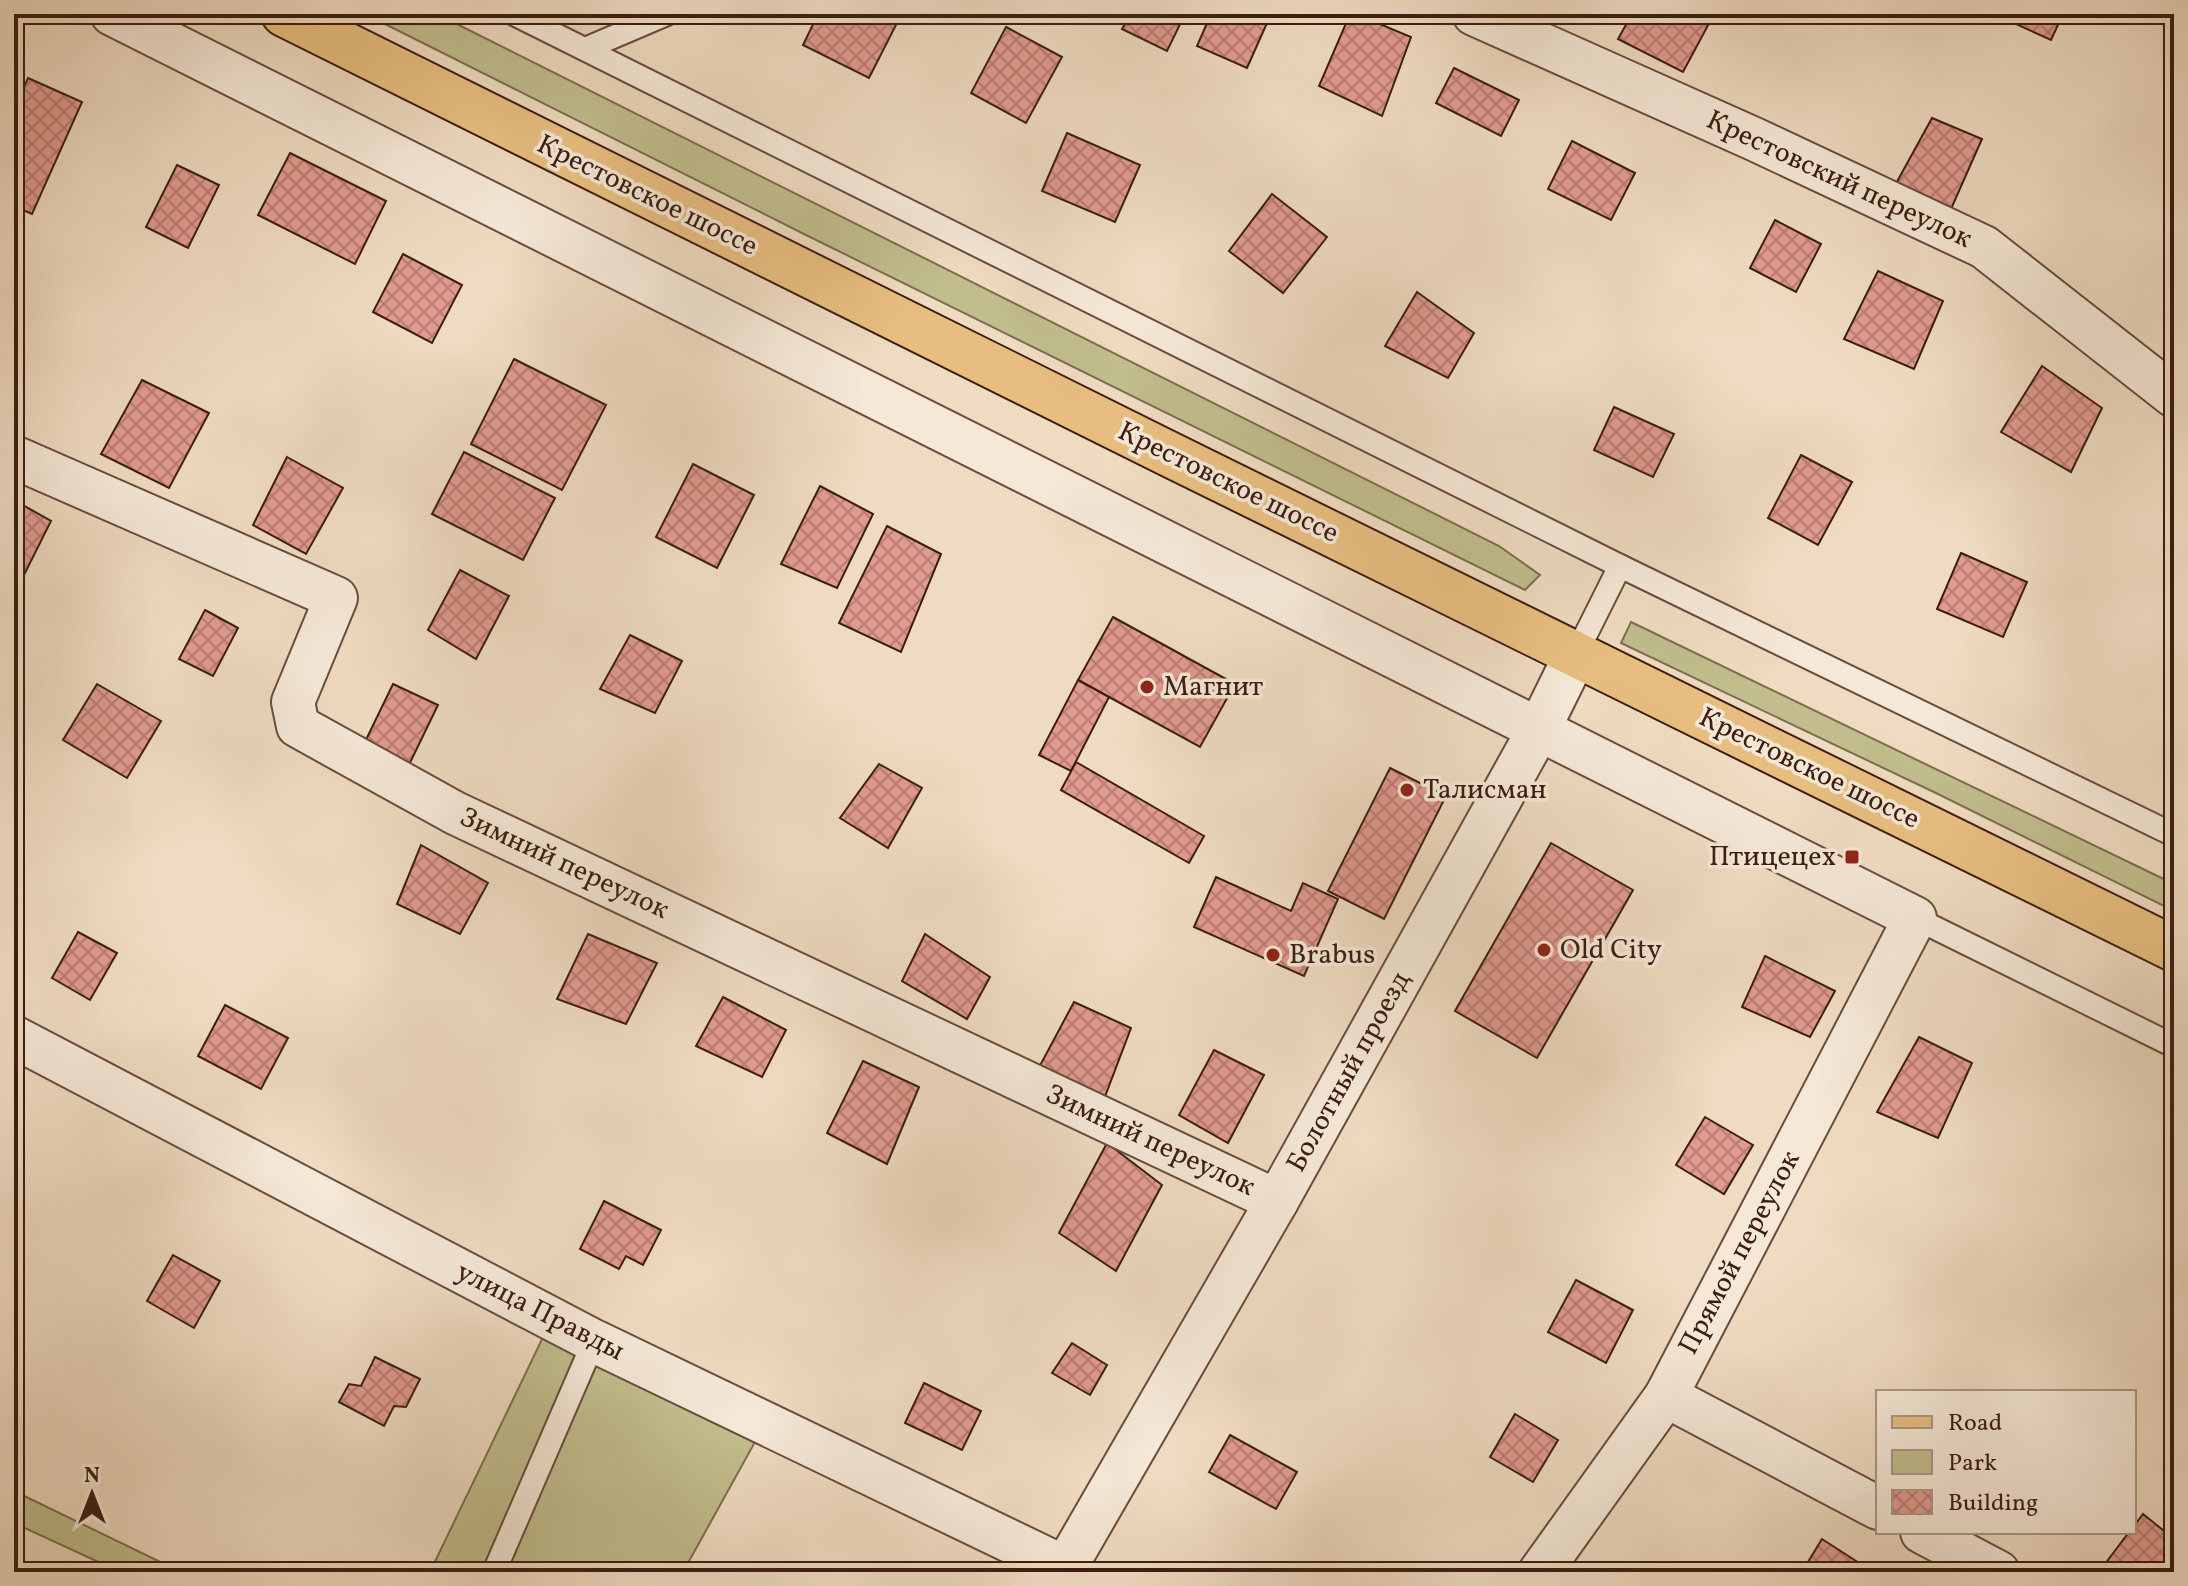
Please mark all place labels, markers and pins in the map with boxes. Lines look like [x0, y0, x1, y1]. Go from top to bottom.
place label: Магнит [1163, 668, 1263, 707]
marker: Магнит [1138, 678, 1156, 696]
place label: Талисман [1423, 771, 1547, 810]
marker: Талисман [1398, 781, 1416, 799]
place label: Птицецех [1709, 838, 1836, 877]
marker: Птицецех [1843, 848, 1861, 866]
place label: Old City [1560, 931, 1662, 970]
place label: Brabus [1289, 936, 1375, 975]
marker: Old City [1535, 941, 1553, 959]
marker: Brabus [1264, 946, 1282, 964]

